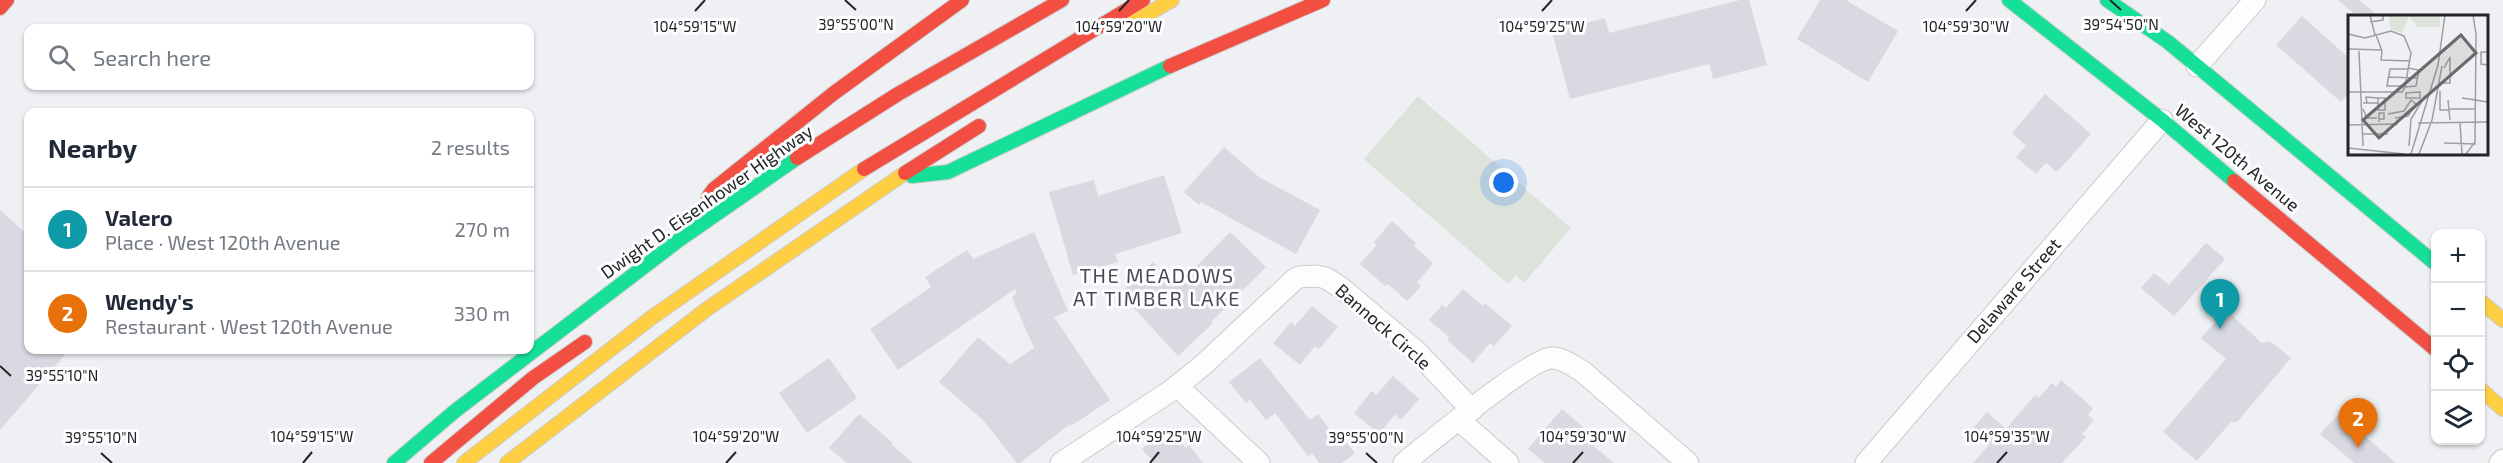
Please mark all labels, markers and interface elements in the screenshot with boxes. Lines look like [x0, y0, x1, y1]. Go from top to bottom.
text: 39°55'00"N [818, 15, 894, 33]
text: 39°54'50"N [2083, 15, 2159, 33]
inset map [2348, 15, 2488, 154]
text: 104°59'15"W [654, 17, 736, 35]
text: 104°59'20"W [1076, 17, 1162, 35]
text: 104°59'25"W [1499, 17, 1585, 35]
text: 104°59'30"W [1923, 17, 2009, 35]
search box [24, 24, 534, 90]
icon: search [45, 41, 78, 74]
text: Search here [93, 44, 211, 70]
street label: West 120th Avenue [2171, 99, 2304, 216]
street label: Dwight D. Eisenhower Highway [596, 119, 817, 283]
text: Nearby [48, 132, 137, 163]
text: 2 results [431, 135, 510, 159]
your location [1489, 168, 1518, 197]
text: Valero [105, 204, 173, 230]
text: 1 [63, 217, 72, 241]
text: 270 m [454, 217, 510, 241]
map controls [2431, 229, 2485, 445]
button: + [2431, 229, 2485, 283]
text: Place · West 120th Avenue [105, 230, 341, 254]
street label: Delaware Street [1962, 233, 2065, 347]
district label: THE MEADOWS AT TIMBER LAKE [1073, 263, 1241, 310]
street label: Bannock Circle [1331, 279, 1436, 374]
pin: 1 [2200, 280, 2240, 329]
button: − [2431, 283, 2485, 337]
text: Wendy's [105, 288, 194, 314]
text: 2 [62, 301, 73, 325]
text: 330 m [454, 301, 510, 325]
text: Restaurant · West 120th Avenue [105, 314, 393, 338]
button: locate [2431, 337, 2485, 391]
text: 39°55'10"N [26, 366, 98, 384]
button: layers [2431, 391, 2485, 445]
pin: 2 [2338, 398, 2378, 448]
text: 104°59'15"W [271, 427, 353, 445]
text: 104°59'20"W [693, 427, 779, 445]
text: 104°59'25"W [1116, 427, 1202, 445]
text: 104°59'30"W [1540, 427, 1626, 445]
text: 104°59'35"W [1964, 427, 2050, 445]
text: 39°55'10"N [65, 428, 137, 446]
text: 39°55'00"N [1328, 428, 1404, 446]

